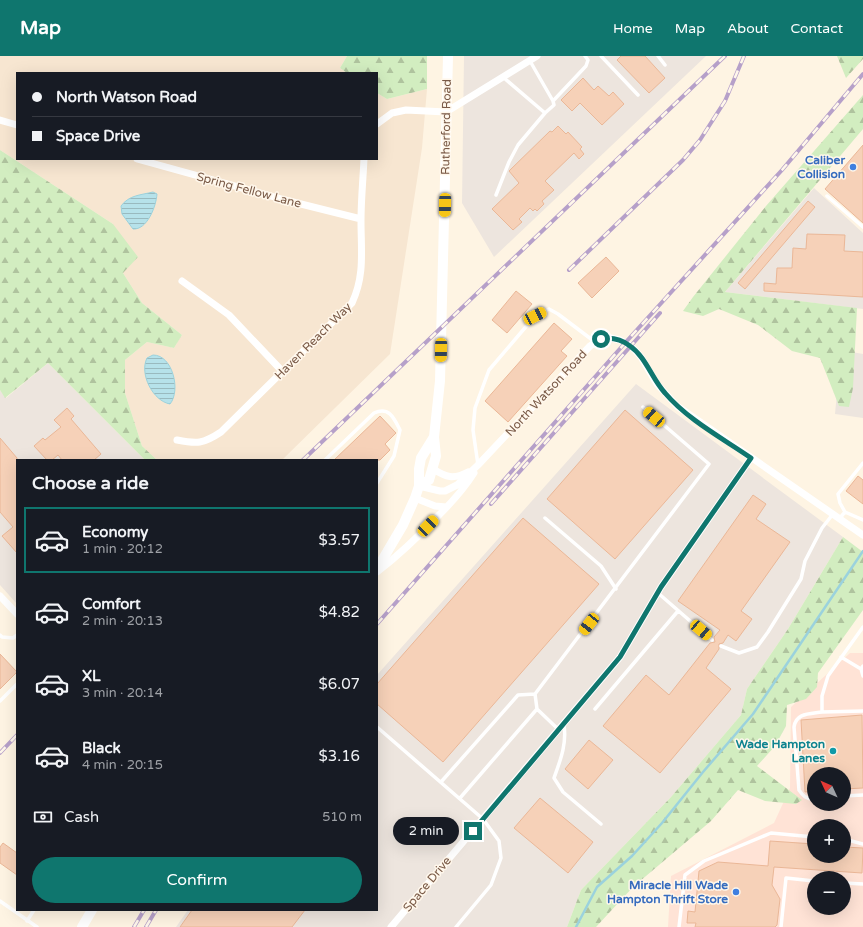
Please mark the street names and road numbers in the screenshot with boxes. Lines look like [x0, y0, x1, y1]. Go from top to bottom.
street label: Rutherford Road [438, 79, 454, 175]
street label: Spring Fellow Lane [195, 169, 303, 211]
street label: Haven Reach Way [272, 299, 355, 382]
street label: North Watson Road [502, 347, 590, 439]
street label: Space Drive [400, 854, 454, 914]

